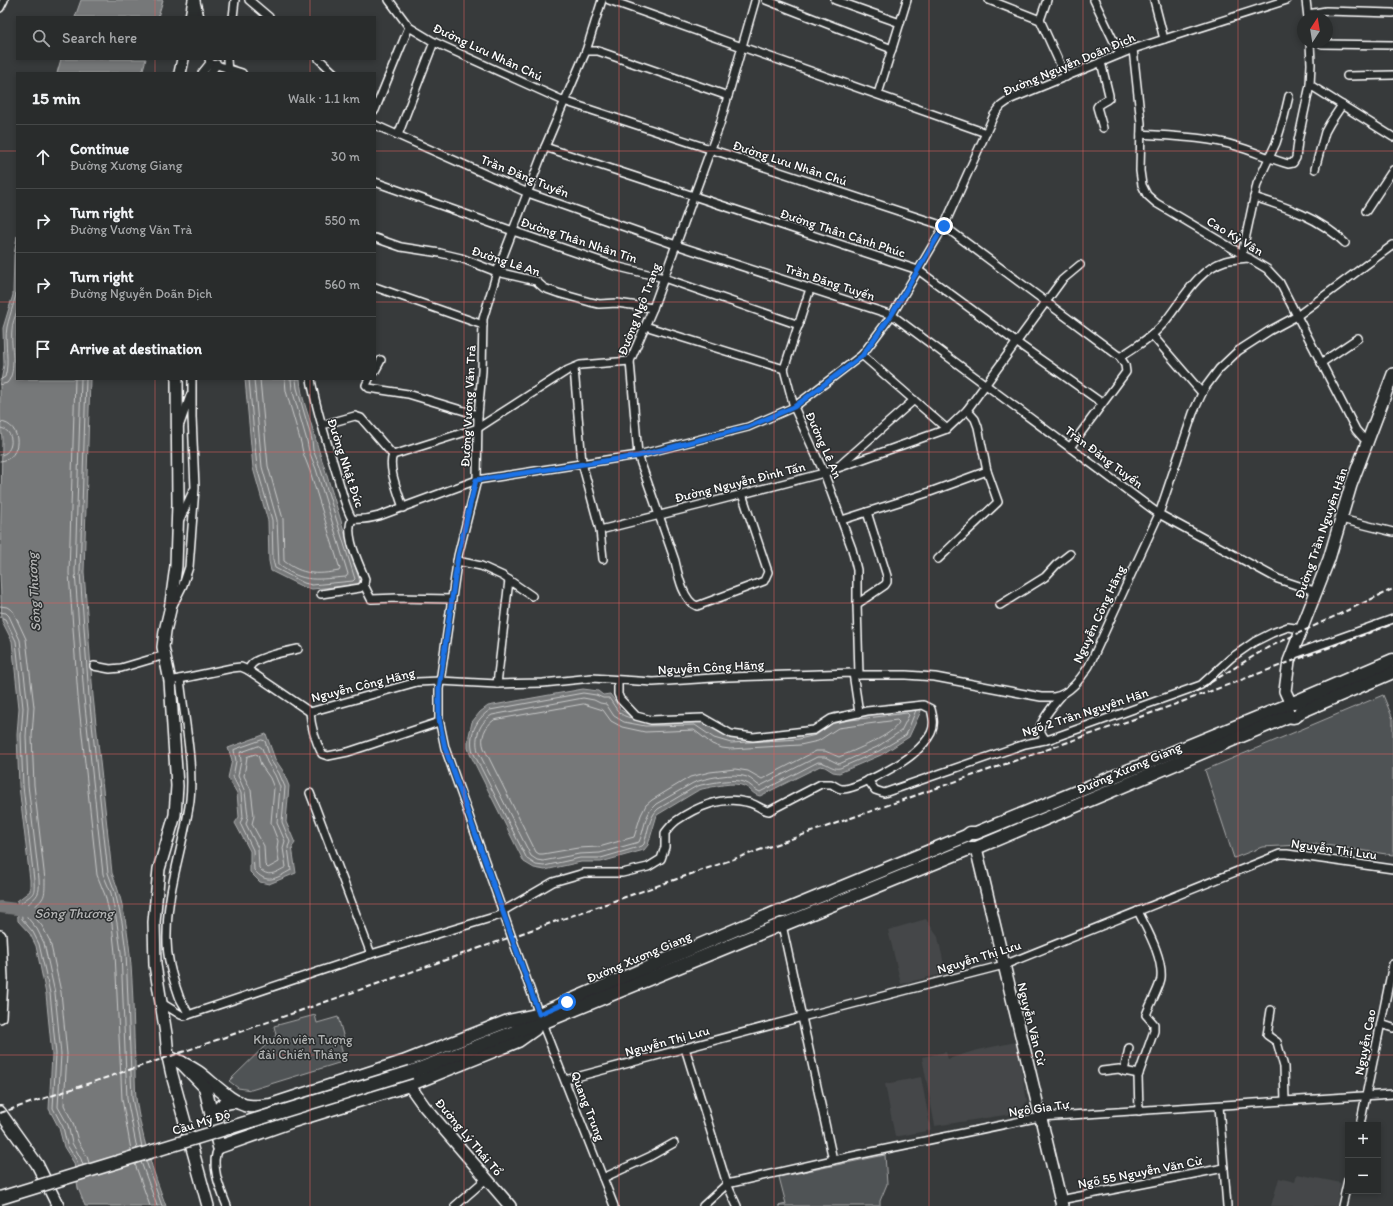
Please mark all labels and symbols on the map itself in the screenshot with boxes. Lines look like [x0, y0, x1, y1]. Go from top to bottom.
north arrow [1297, 12, 1333, 48]
street label: Đường Lưu Nhân Chú [431, 20, 545, 84]
street label: Đường Nguyễn Doãn Địch [1001, 29, 1137, 99]
street label: Đường Lưu Nhân Chú [731, 137, 849, 189]
street label: Trần Đăng Tuyển [479, 151, 572, 201]
street label: Đường Thân Cảnh Phúc [778, 206, 908, 260]
street label: Cao Kỳ Vân [1204, 213, 1267, 259]
street label: Đường Thân Nhân Tín [519, 214, 640, 266]
route end [935, 217, 953, 235]
street label: Đường Lê An [470, 243, 543, 279]
street label: Đường Ngô Trang [614, 260, 664, 357]
street label: Trần Đăng Tuyển [783, 260, 878, 304]
street label: Đường Vương Văn Trà [457, 344, 479, 467]
street label: Đường Lê An [803, 409, 846, 481]
street label: Đường Nhật Đức [325, 416, 367, 510]
street label: Trần Đăng Tuyển [1062, 423, 1146, 492]
street label: Đường Nguyễn Đình Tấn [673, 458, 808, 506]
street label: Đường Trần Nguyên Hãn [1292, 466, 1350, 600]
water label: Sông Thương [23, 550, 45, 632]
street label: Nguyễn Công Hãng [1070, 562, 1128, 665]
street label: Nguyễn Công Hãng [657, 657, 765, 677]
street label: Nguyễn Công Hãng [310, 665, 417, 705]
street label: Ngõ 2 Trần Nguyên Hãn [1020, 684, 1150, 740]
street label: Đường Xương Giang [1074, 739, 1184, 797]
street label: Nguyễn Thị Lưu [1290, 836, 1378, 862]
water label: Sông Thương [35, 905, 115, 922]
street label: Đường Xương Giang [584, 928, 694, 986]
street label: Nguyễn Thị Lưu [935, 937, 1023, 977]
street label: Nguyễn Văn Cừ [1014, 981, 1050, 1067]
route start [558, 993, 576, 1011]
street label: Nguyễn Cao [1351, 1007, 1379, 1076]
street label: Nguyễn Thị Lưu [623, 1023, 711, 1059]
park label: Khuôn viên Tượng đài Chiến Thắng [253, 1032, 353, 1062]
street label: Quang Trung [568, 1069, 608, 1143]
street label: Đường Lý Thái Tổ [432, 1095, 506, 1179]
street label: Ngô Gia Tự [1007, 1096, 1071, 1120]
street label: Cầu Mỹ Độ [170, 1106, 232, 1138]
street label: Ngõ 55 Nguyễn Văn Cừ [1076, 1152, 1204, 1191]

